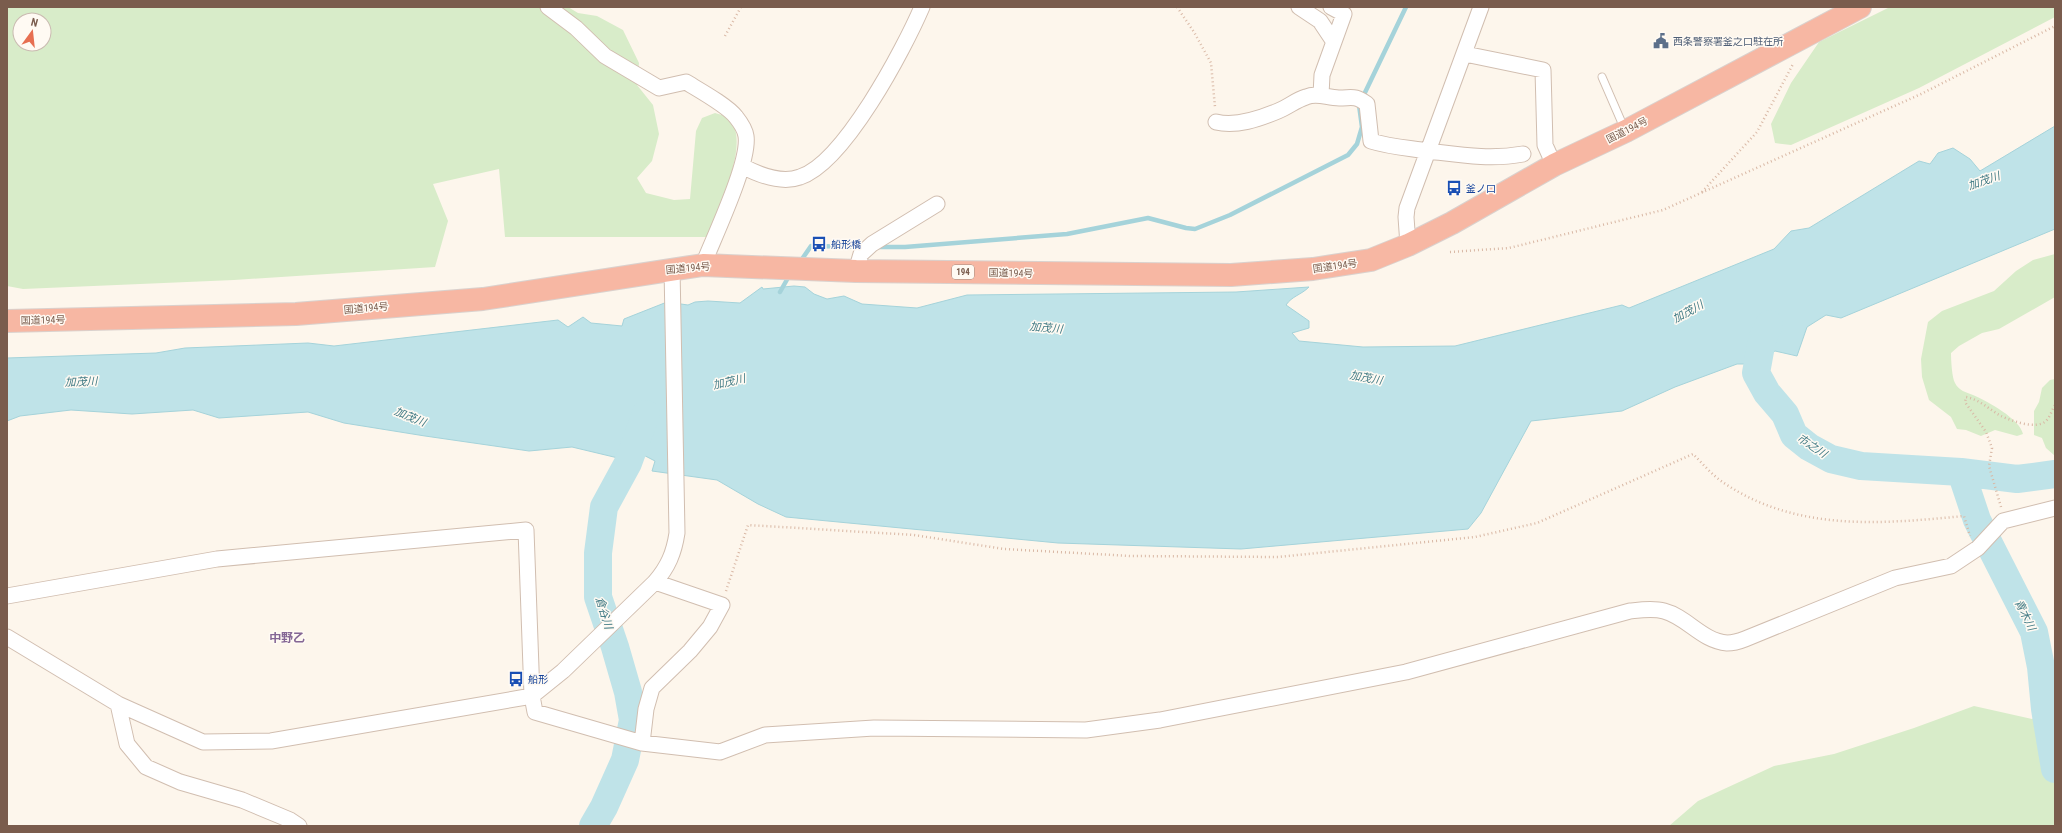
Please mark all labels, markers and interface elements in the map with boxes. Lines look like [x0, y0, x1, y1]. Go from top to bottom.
north arrow [12, 12, 52, 52]
text: N [30, 16, 40, 30]
public building icon: 西条警察署釜之口駐在所 [1652, 32, 1670, 50]
place label: 西条警察署釜之口駐在所 [1673, 36, 1783, 47]
street label: 国道194号 [1605, 115, 1649, 145]
water label: 加茂川 [1966, 169, 2003, 193]
bus stop icon: 釜ノ口 [1445, 179, 1463, 197]
place label: 釜ノ口 [1466, 183, 1496, 194]
bus stop icon: 船形橋 [810, 235, 828, 253]
place label: 船形橋 [831, 239, 861, 250]
street label: 国道194号 [1312, 257, 1358, 275]
street label: 国道194号 [665, 261, 711, 275]
road number: 194 [952, 265, 974, 279]
street label: 国道194号 [989, 267, 1033, 279]
water label: 加茂川 [1670, 298, 1706, 326]
street label: 国道194号 [343, 301, 389, 315]
street label: 国道194号 [21, 314, 65, 326]
water label: 加茂川 [1029, 320, 1064, 336]
water label: 加茂川 [1349, 369, 1384, 387]
water label: 加茂川 [711, 372, 748, 392]
water label: 加茂川 [64, 375, 99, 389]
water label: 加茂川 [392, 405, 429, 430]
water label: 市之川 [1795, 431, 1830, 461]
water label: 倉谷川 [593, 595, 615, 632]
water label: 青木川 [2012, 597, 2039, 634]
district label: 中野乙 [269, 631, 305, 645]
bus stop icon: 船形 [507, 670, 525, 688]
place label: 船形 [528, 674, 548, 685]

